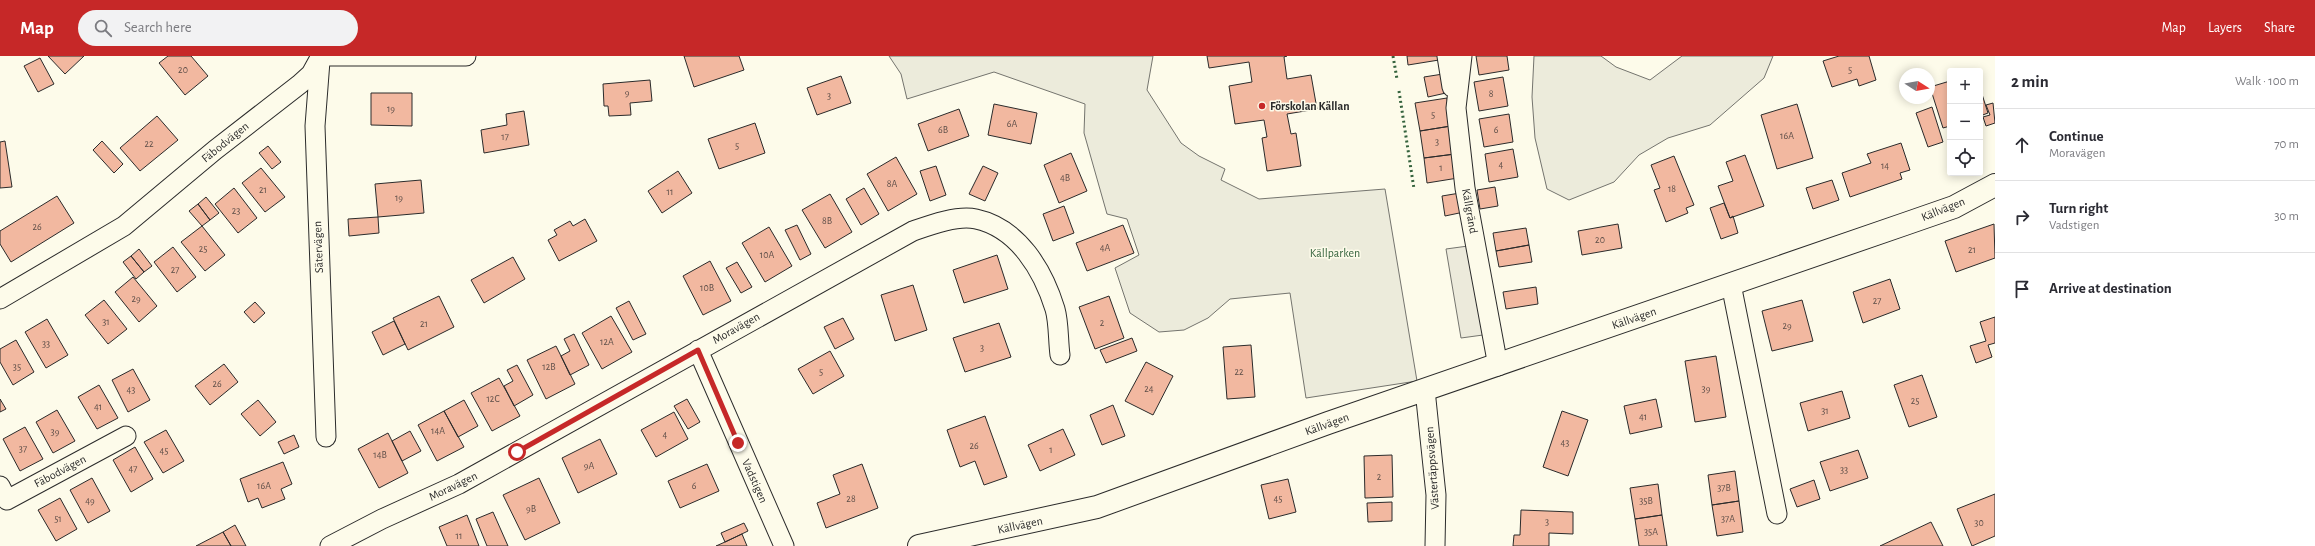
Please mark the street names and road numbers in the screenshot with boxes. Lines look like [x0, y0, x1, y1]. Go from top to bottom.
street label: Fäbodvägen [199, 120, 251, 164]
street label: Källgränd [1460, 188, 1480, 234]
street label: Källvägen [1919, 195, 1967, 223]
street label: Sätervägen [311, 221, 325, 273]
street label: Källvägen [1610, 305, 1658, 331]
street label: Moravägen [710, 310, 762, 346]
street label: Källvägen [1303, 411, 1351, 437]
street label: Västertäppsvägen [1423, 426, 1441, 510]
street label: Fäbodvägen [32, 452, 88, 490]
street label: Vadstigen [740, 457, 770, 505]
street label: Moravägen [427, 469, 479, 503]
street label: Källvägen [996, 514, 1044, 536]

